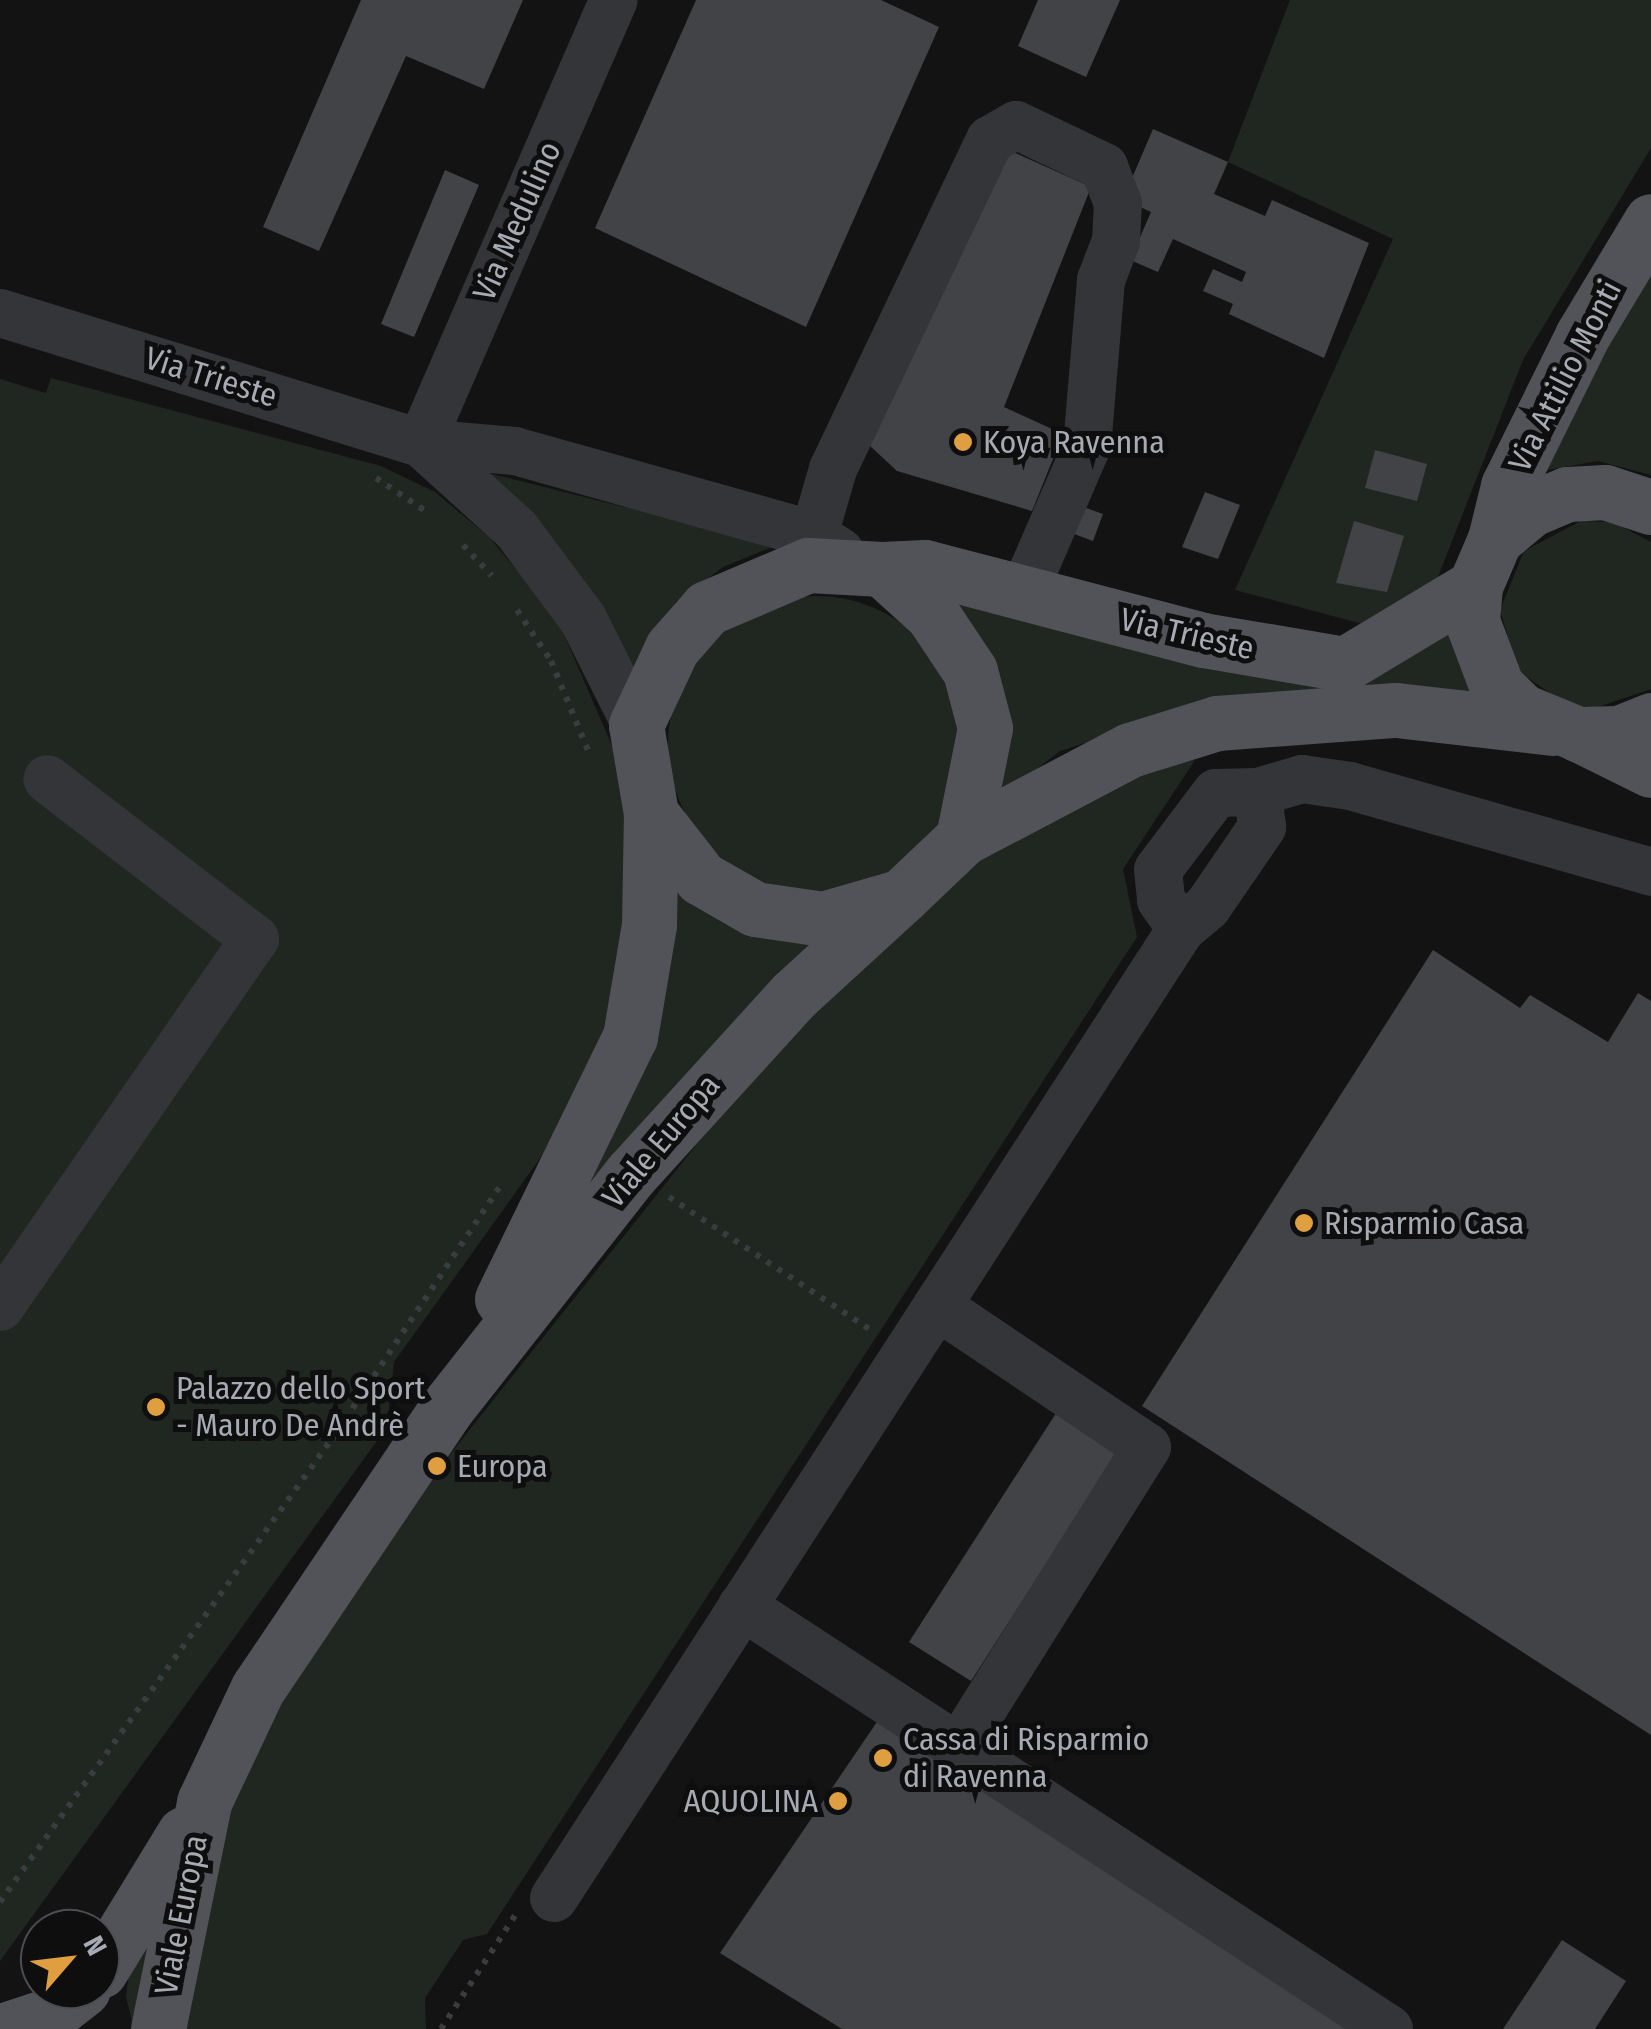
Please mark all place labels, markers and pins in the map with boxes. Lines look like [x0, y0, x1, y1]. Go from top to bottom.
place label: Koya Ravenna [983, 423, 1165, 461]
marker: Koya Ravenna [952, 431, 974, 453]
place label: Risparmio Casa [1324, 1204, 1524, 1242]
marker: Risparmio Casa [1293, 1212, 1315, 1234]
place label: Palazzo dello Sport - Mauro De Andrè [176, 1370, 425, 1445]
marker: Palazzo dello Sport - Mauro De Andrè [145, 1396, 167, 1418]
place label: Europa [457, 1447, 548, 1485]
marker: Europa [426, 1455, 448, 1477]
place label: Cassa di Risparmio di Ravenna [903, 1721, 1149, 1796]
marker: Cassa di Risparmio di Ravenna [872, 1747, 894, 1769]
place label: AQUOLINA [684, 1782, 818, 1820]
marker: AQUOLINA [827, 1790, 849, 1812]

